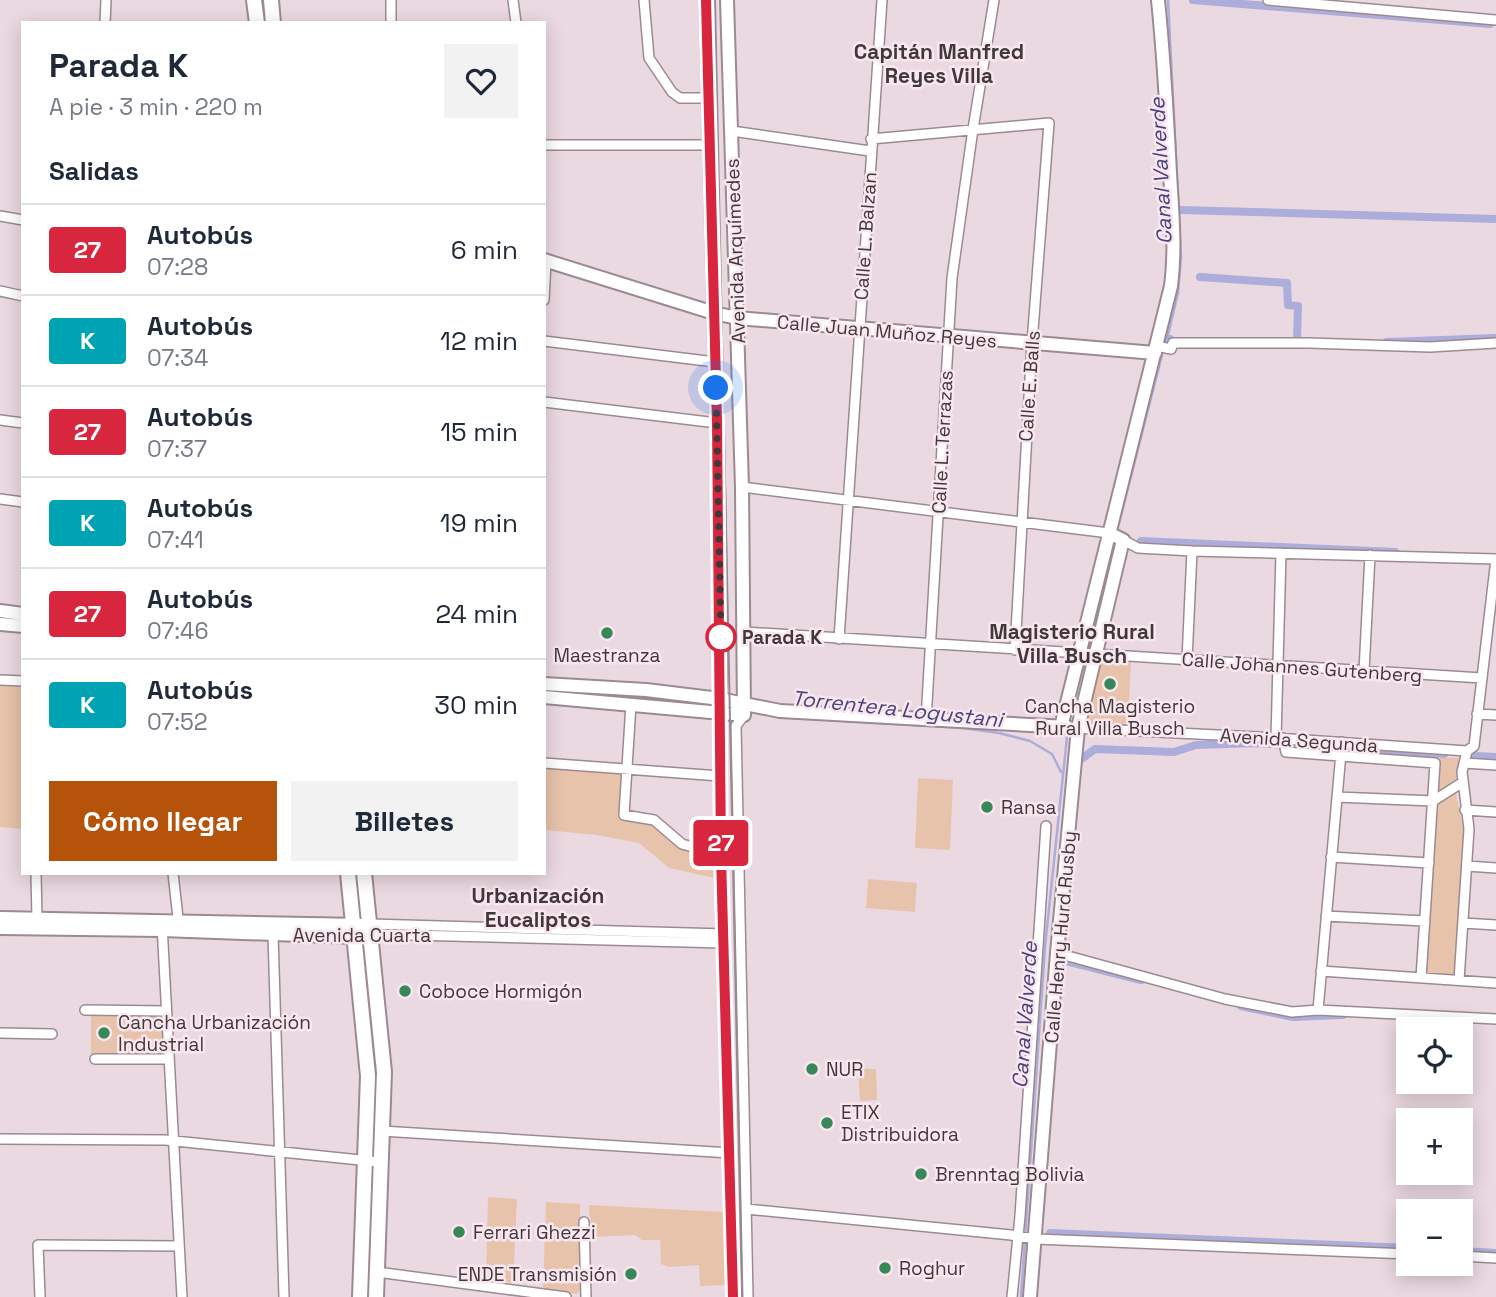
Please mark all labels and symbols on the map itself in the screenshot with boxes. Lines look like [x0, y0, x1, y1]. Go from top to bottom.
district label: Capitán Manfred Reyes Villa [854, 38, 1024, 89]
water label: Canal Valverde [1143, 95, 1178, 245]
street label: Avenida Arquímedes [720, 158, 751, 344]
street label: Calle L. Balzan [849, 171, 882, 301]
street label: Calle Juan Muñoz Reyes [776, 309, 998, 354]
street label: Calle E. Balls [1013, 330, 1046, 442]
your location [698, 370, 733, 405]
street label: Calle L. Terrazas [926, 370, 959, 514]
district label: Magisterio Rural Villa Busch [989, 618, 1155, 669]
marker: Parada K [706, 622, 736, 652]
marker: Maestranza [599, 625, 615, 641]
place label: Parada K [742, 625, 822, 650]
place label: Maestranza [553, 643, 661, 668]
street label: Calle Johannes Gutenberg [1181, 647, 1423, 688]
marker: Cancha Magisterio Rural Villa Busch [1102, 676, 1118, 692]
water label: Torrentera Logustani [790, 684, 1007, 733]
place label: Cancha Magisterio Rural Villa Busch [1025, 694, 1195, 741]
street label: Avenida Segunda [1219, 722, 1379, 759]
place label: Ransa [1001, 795, 1056, 820]
marker: Ransa [979, 799, 995, 815]
line badge: 27 [690, 820, 752, 866]
street label: Calle Henry Hurd Rusby [1039, 830, 1082, 1044]
district label: Urbanización Eucaliptos [472, 882, 604, 933]
street label: Avenida Cuarta [293, 923, 431, 948]
water label: Canal Valverde [1006, 939, 1043, 1089]
place label: Coboce Hormigón [419, 979, 582, 1004]
marker: Coboce Hormigón [397, 983, 413, 999]
place label: Cancha Urbanización Industrial [118, 1010, 311, 1057]
marker: Cancha Urbanización Industrial [96, 1025, 112, 1041]
place label: NUR [826, 1057, 863, 1082]
marker: NUR [804, 1061, 820, 1077]
place label: ETIX Distribuidora [841, 1100, 959, 1147]
marker: ETIX Distribuidora [819, 1115, 835, 1131]
place label: Brenntag Bolivia [935, 1162, 1085, 1187]
marker: Brenntag Bolivia [913, 1166, 929, 1182]
place label: Ferrari Ghezzi [473, 1220, 596, 1245]
marker: Ferrari Ghezzi [451, 1224, 467, 1240]
place label: Roghur [899, 1256, 965, 1281]
marker: Roghur [877, 1260, 893, 1276]
place label: ENDE Transmisión [458, 1262, 617, 1287]
marker: ENDE Transmisión [623, 1266, 639, 1282]

